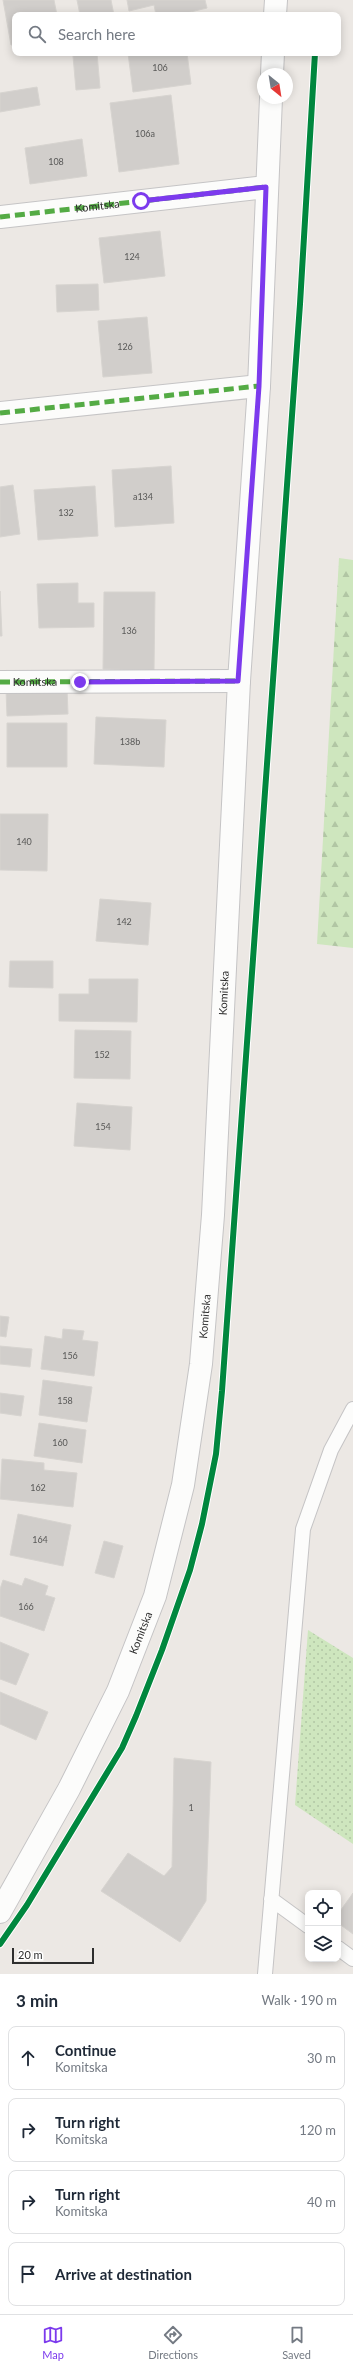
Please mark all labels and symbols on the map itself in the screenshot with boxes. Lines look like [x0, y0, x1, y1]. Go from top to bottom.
house number: 106 [152, 62, 168, 73]
north arrow [257, 68, 293, 104]
house number: 106a [135, 128, 155, 139]
house number: 108 [48, 156, 64, 167]
route start [132, 192, 150, 210]
street label: Komitska [74, 197, 120, 214]
house number: 124 [124, 251, 140, 262]
house number: 126 [117, 341, 133, 352]
house number: a134 [133, 491, 153, 502]
house number: 132 [58, 507, 74, 518]
house number: 136 [121, 625, 137, 636]
route end [71, 673, 89, 691]
street label: Komitska [13, 675, 57, 688]
house number: 138b [120, 736, 140, 747]
house number: 140 [16, 836, 32, 847]
house number: 142 [116, 916, 132, 927]
street label: Komitska [216, 970, 231, 1016]
house number: 152 [94, 1049, 110, 1060]
house number: 154 [95, 1121, 111, 1132]
street label: Komitska [196, 1294, 213, 1339]
house number: 156 [62, 1350, 78, 1361]
house number: 158 [57, 1395, 73, 1406]
house number: 160 [52, 1437, 68, 1448]
house number: 162 [30, 1482, 46, 1493]
house number: 164 [32, 1534, 48, 1545]
house number: 166 [18, 1601, 34, 1612]
street label: Komitska [126, 1610, 154, 1656]
house number: 1 [188, 1802, 194, 1813]
scale bar [12, 1946, 94, 1965]

